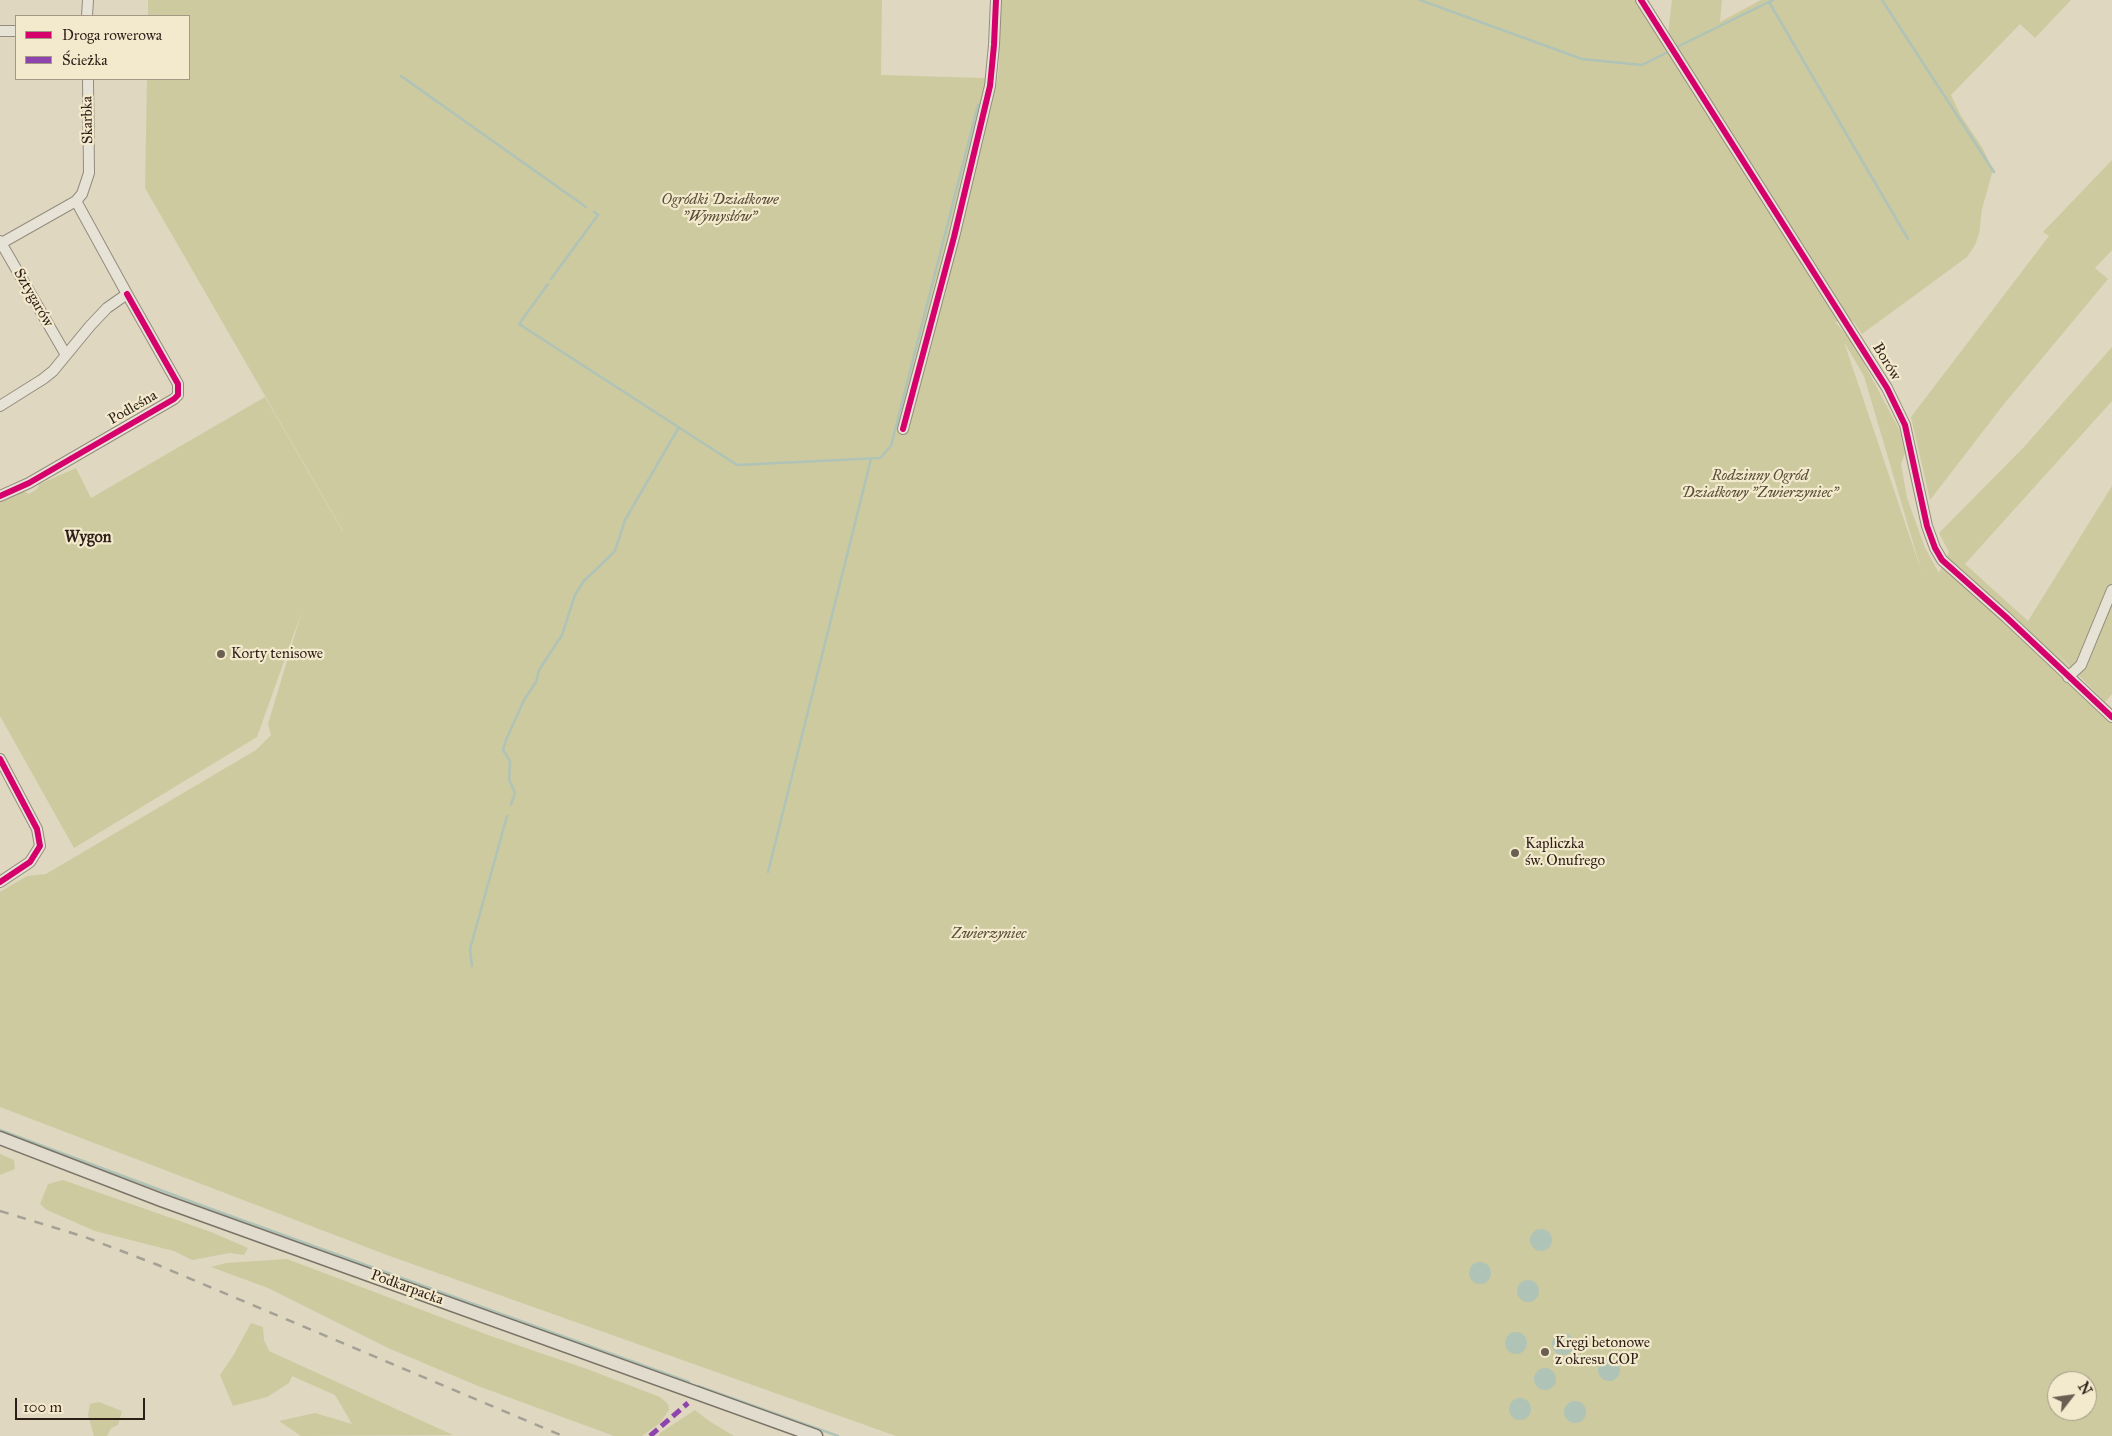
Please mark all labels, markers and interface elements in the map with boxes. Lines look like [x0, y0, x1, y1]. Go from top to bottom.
legend [15, 15, 190, 80]
text: Droga rowerowa [62, 26, 162, 44]
text: Ścieżka [62, 51, 108, 69]
street label: Skarbka [79, 96, 97, 144]
park label: Ogródki Działkowe "Wymysłów" [662, 191, 778, 226]
street label: Sztygarów [9, 266, 57, 330]
street label: Borów [1868, 340, 1904, 384]
street label: Podleśna [105, 387, 161, 429]
park label: Rodzinny Ogród Działkowy "Zwierzyniec" [1682, 467, 1838, 502]
district label: Wygon [65, 528, 111, 548]
place label: Korty tenisowe [231, 645, 323, 663]
marker: Korty tenisowe [215, 648, 227, 660]
place label: Kapliczka św. Onufrego [1525, 835, 1605, 870]
marker: Kapliczka św. Onufrego [1509, 847, 1521, 859]
park label: Zwierzyniec [952, 925, 1026, 943]
street label: Podkarpacka [368, 1267, 446, 1309]
place label: Kręgi betonowe z okresu COP [1555, 1334, 1650, 1369]
marker: Kręgi betonowe z okresu COP [1539, 1346, 1551, 1358]
north arrow [2047, 1371, 2097, 1421]
text: N [2074, 1379, 2095, 1398]
scale bar [18, 1388, 148, 1420]
text: 100 m [23, 1398, 62, 1416]

